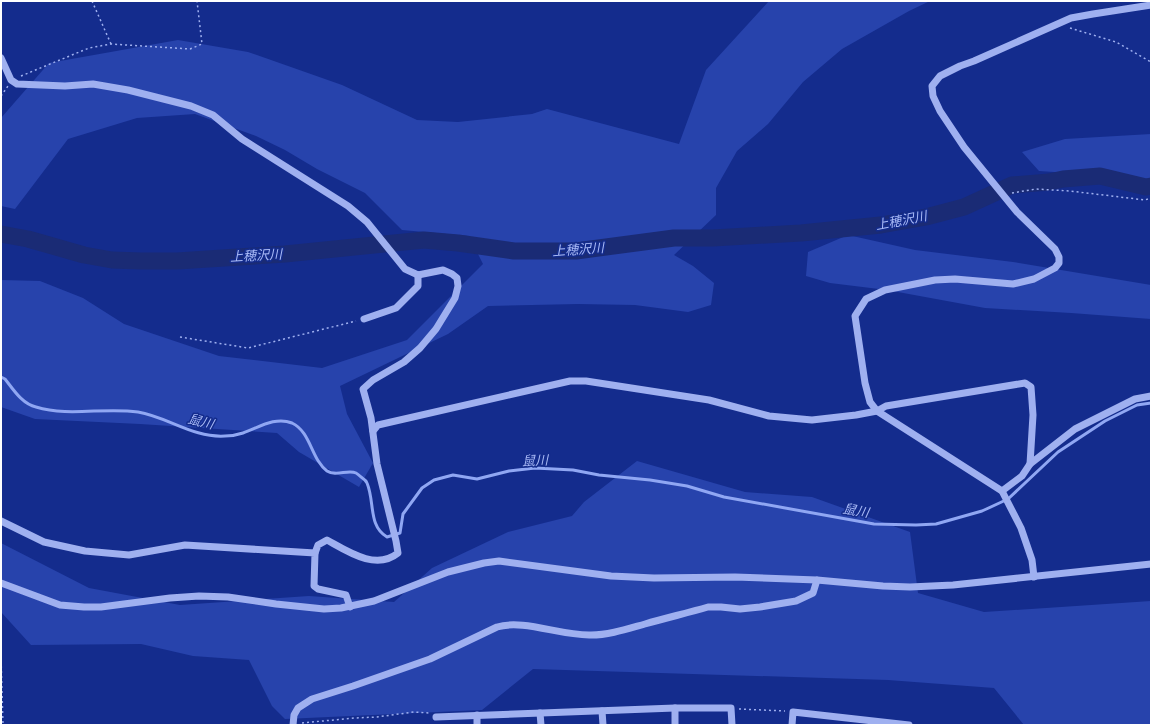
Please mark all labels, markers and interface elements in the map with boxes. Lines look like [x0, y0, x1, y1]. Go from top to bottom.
water label: 上穂沢川 [874, 207, 930, 233]
water label: 上穂沢川 [551, 239, 606, 259]
water label: 上穂沢川 [230, 246, 284, 264]
water label: 鼠川 [186, 410, 217, 432]
water label: 鼠川 [522, 451, 550, 468]
water label: 鼠川 [842, 500, 872, 520]

